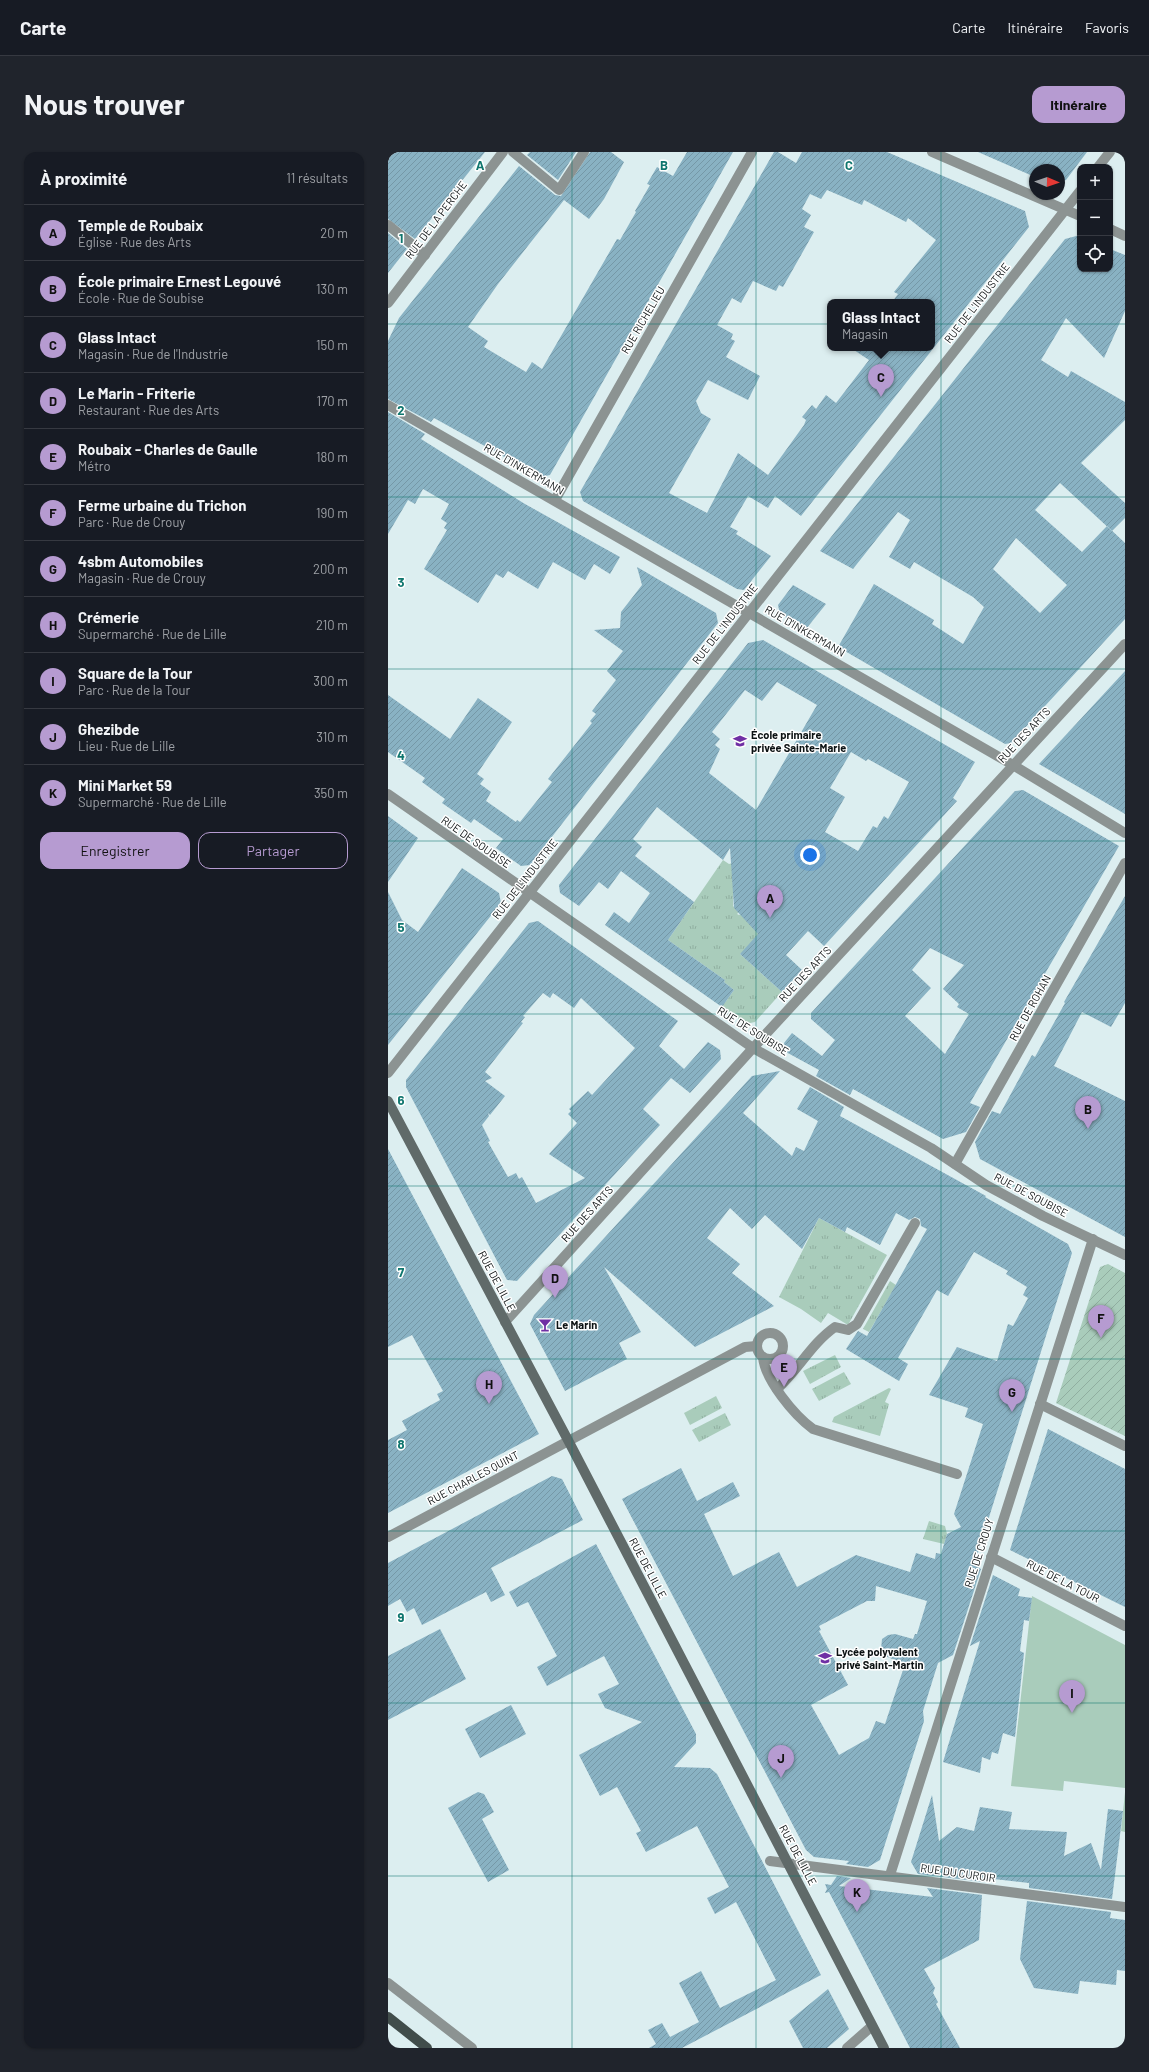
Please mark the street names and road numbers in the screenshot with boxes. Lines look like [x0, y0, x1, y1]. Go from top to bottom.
street label: RUE DE LA PERCHE [402, 178, 469, 261]
street label: RUE DE L'INDUSTRIE [941, 260, 1012, 345]
street label: RUE RICHELIEU [618, 284, 667, 356]
street label: RUE D'INKERMANN [482, 440, 567, 497]
street label: RUE DE L'INDUSTRIE [689, 581, 760, 666]
street label: RUE D'INKERMANN [763, 602, 848, 659]
street label: RUE DES ARTS [995, 704, 1053, 765]
street label: RUE DE SOUBISE [439, 813, 514, 871]
street label: RUE DE L'INDUSTRIE [489, 836, 560, 921]
street label: RUE DES ARTS [776, 943, 834, 1004]
street label: RUE DE ROHAN [1006, 973, 1053, 1043]
street label: RUE DE SOUBISE [715, 1003, 792, 1058]
street label: RUE DE SOUBISE [992, 1170, 1071, 1220]
street label: RUE DES ARTS [558, 1183, 615, 1244]
street label: RUE DE LILLE [476, 1248, 519, 1314]
street label: RUE CHARLES QUINT [425, 1448, 521, 1507]
street label: RUE DE CROUY [961, 1517, 996, 1589]
street label: RUE DE LILLE [627, 1535, 670, 1601]
street label: RUE DE LA TOUR [1024, 1557, 1102, 1605]
street label: RUE DE LILLE [777, 1822, 820, 1888]
street label: RUE DU CUROIR [920, 1861, 997, 1884]

